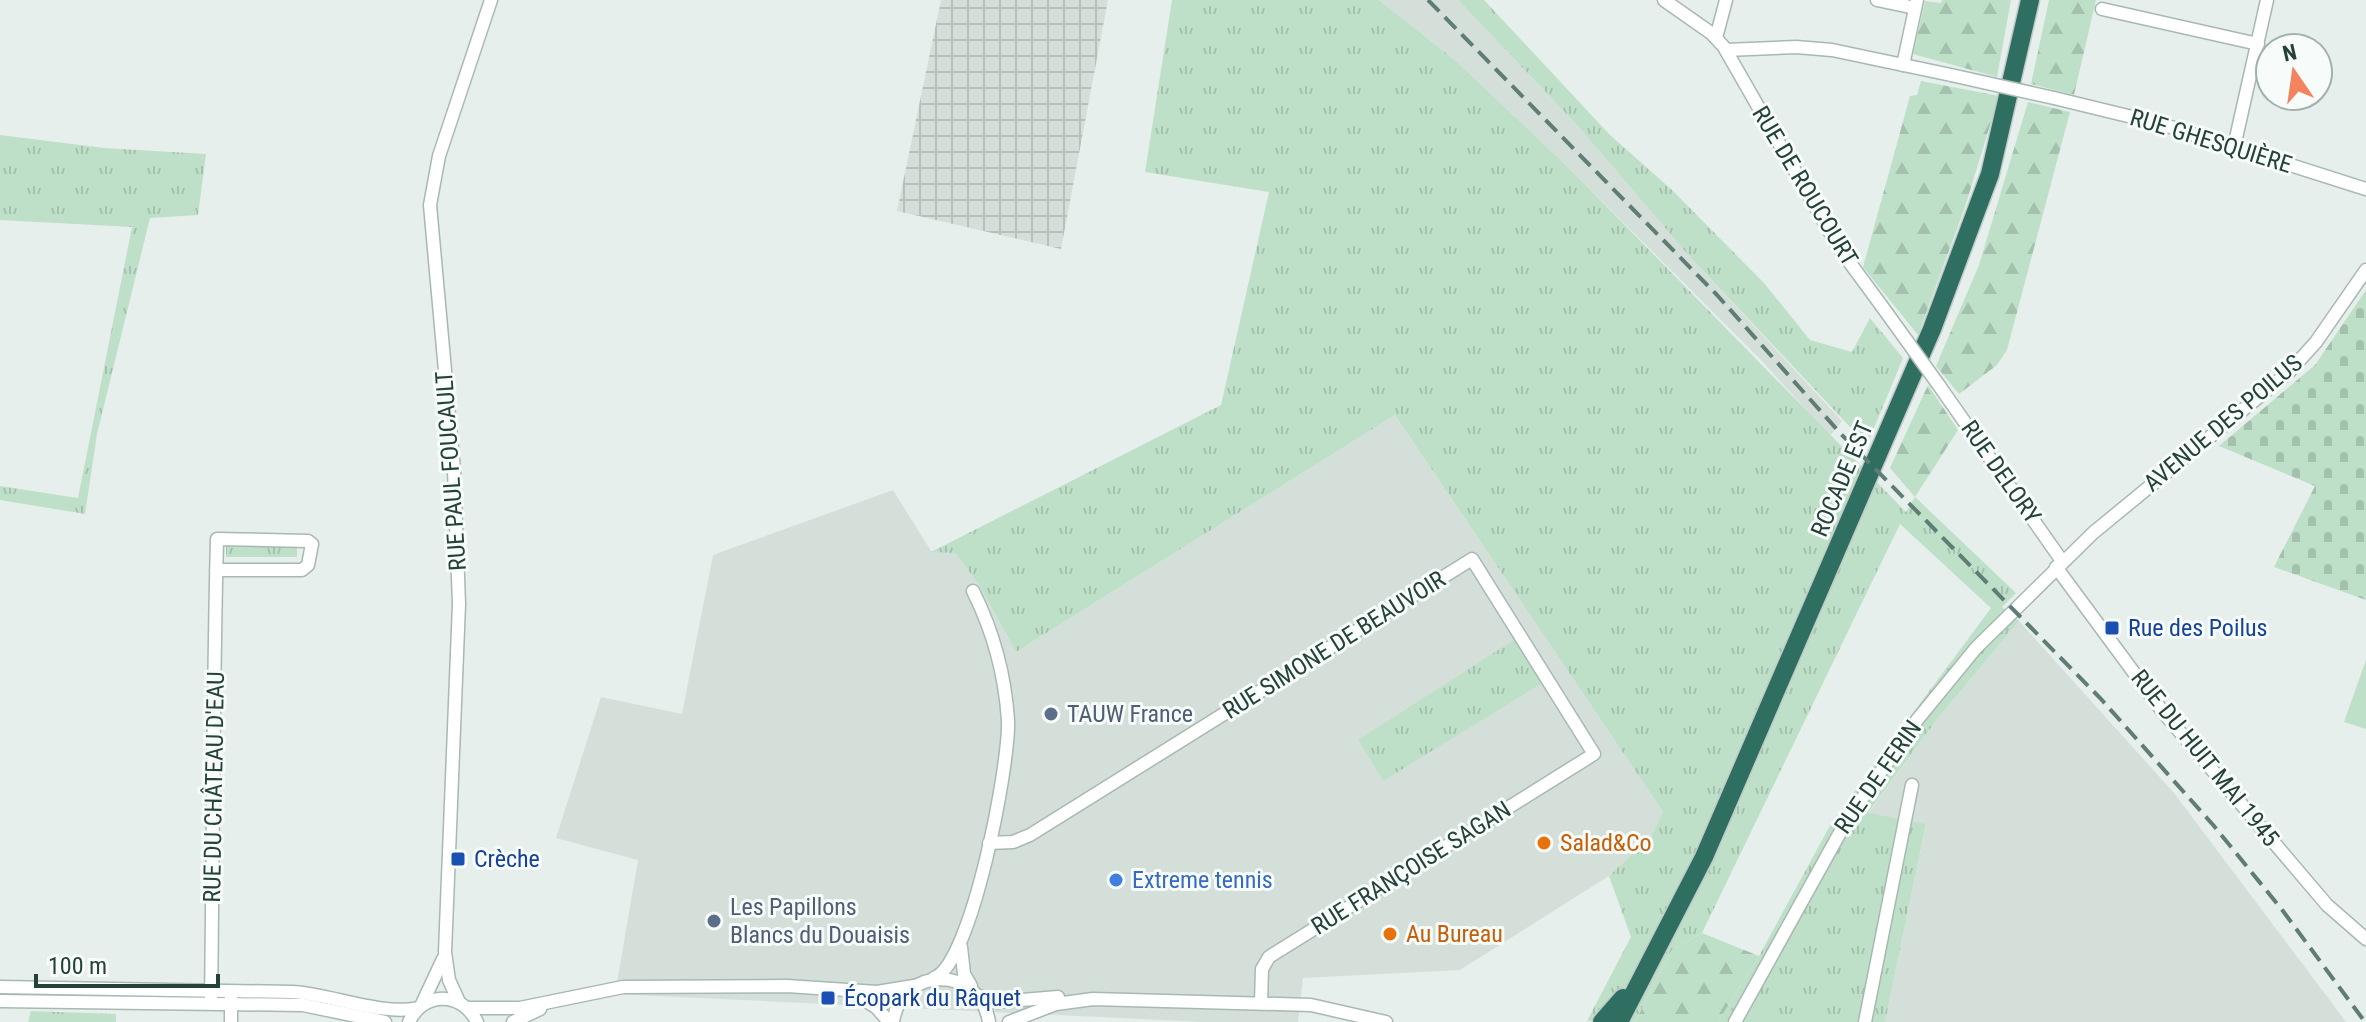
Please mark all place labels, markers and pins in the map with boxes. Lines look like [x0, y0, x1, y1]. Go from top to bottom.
place label: Rue des Poilus [2128, 614, 2267, 642]
marker: Rue des Poilus [2103, 619, 2121, 637]
place label: TAUW France [1067, 700, 1193, 728]
marker: TAUW France [1042, 705, 1060, 723]
place label: Salad&Co [1560, 829, 1652, 857]
marker: Salad&Co [1535, 834, 1553, 852]
place label: Crèche [474, 845, 540, 873]
marker: Crèche [449, 850, 467, 868]
place label: Extreme tennis [1132, 866, 1273, 894]
marker: Extreme tennis [1107, 871, 1125, 889]
place label: Les Papillons Blancs du Douaisis [730, 893, 910, 949]
marker: Les Papillons Blancs du Douaisis [705, 912, 723, 930]
place label: Au Bureau [1406, 920, 1503, 948]
marker: Au Bureau [1381, 925, 1399, 943]
place label: Écopark du Râquet [844, 984, 1021, 1012]
marker: Écopark du Râquet [819, 989, 837, 1007]

